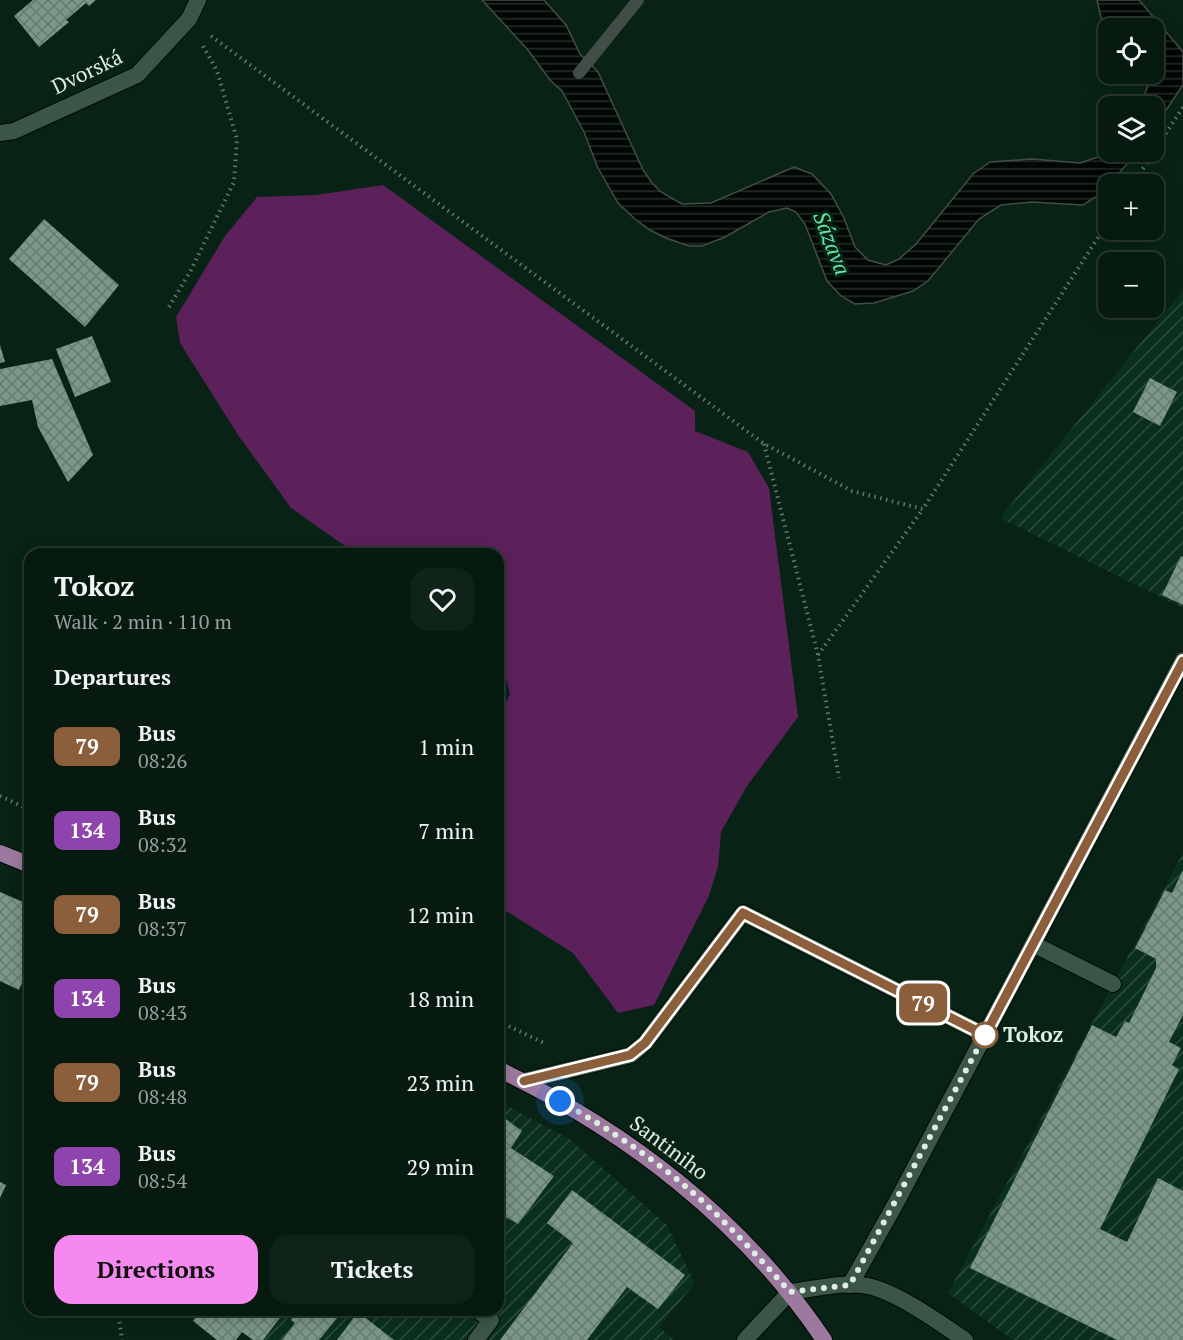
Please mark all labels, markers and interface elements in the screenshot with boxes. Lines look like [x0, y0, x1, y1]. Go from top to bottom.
map controls [1098, 18, 1164, 318]
button: locate [1098, 18, 1164, 84]
street label: Dvorská [47, 42, 127, 100]
button: layers [1098, 96, 1164, 162]
button: + [1098, 174, 1164, 240]
water label: Sázava [807, 207, 858, 279]
button: − [1098, 252, 1164, 318]
text: Tokoz [54, 567, 134, 604]
button: heart [411, 568, 474, 631]
text: Walk · 2 min · 110 m [54, 608, 232, 635]
text: Departures [54, 662, 171, 691]
text: Bus [138, 718, 176, 747]
text: 79 [75, 732, 99, 760]
text: 1 min [418, 732, 474, 761]
text: 08:26 [138, 747, 187, 774]
text: Bus [138, 802, 176, 831]
text: 134 [69, 816, 105, 844]
text: 7 min [418, 816, 474, 845]
text: 08:32 [138, 831, 187, 858]
text: Bus [138, 886, 176, 915]
text: 79 [75, 900, 99, 928]
text: 12 min [407, 900, 474, 929]
text: 08:37 [138, 915, 187, 942]
text: Bus [138, 970, 176, 999]
text: 134 [69, 984, 105, 1012]
text: 18 min [407, 984, 474, 1013]
line badge: 79 [896, 984, 950, 1022]
text: 79 [911, 989, 935, 1017]
text: 08:43 [138, 999, 187, 1026]
place label: Tokoz [1003, 1020, 1063, 1048]
marker: Tokoz [972, 1022, 998, 1048]
text: Bus [138, 1054, 176, 1083]
text: 79 [75, 1068, 99, 1096]
text: 23 min [407, 1068, 474, 1097]
text: 08:48 [138, 1083, 187, 1110]
your location [545, 1086, 575, 1116]
street label: Santiniho [625, 1109, 714, 1186]
text: Bus [138, 1138, 176, 1167]
text: 134 [69, 1152, 105, 1180]
text: 29 min [407, 1152, 474, 1181]
text: 08:54 [138, 1167, 187, 1194]
button: Directions [54, 1235, 258, 1304]
button: Tickets [270, 1235, 474, 1304]

